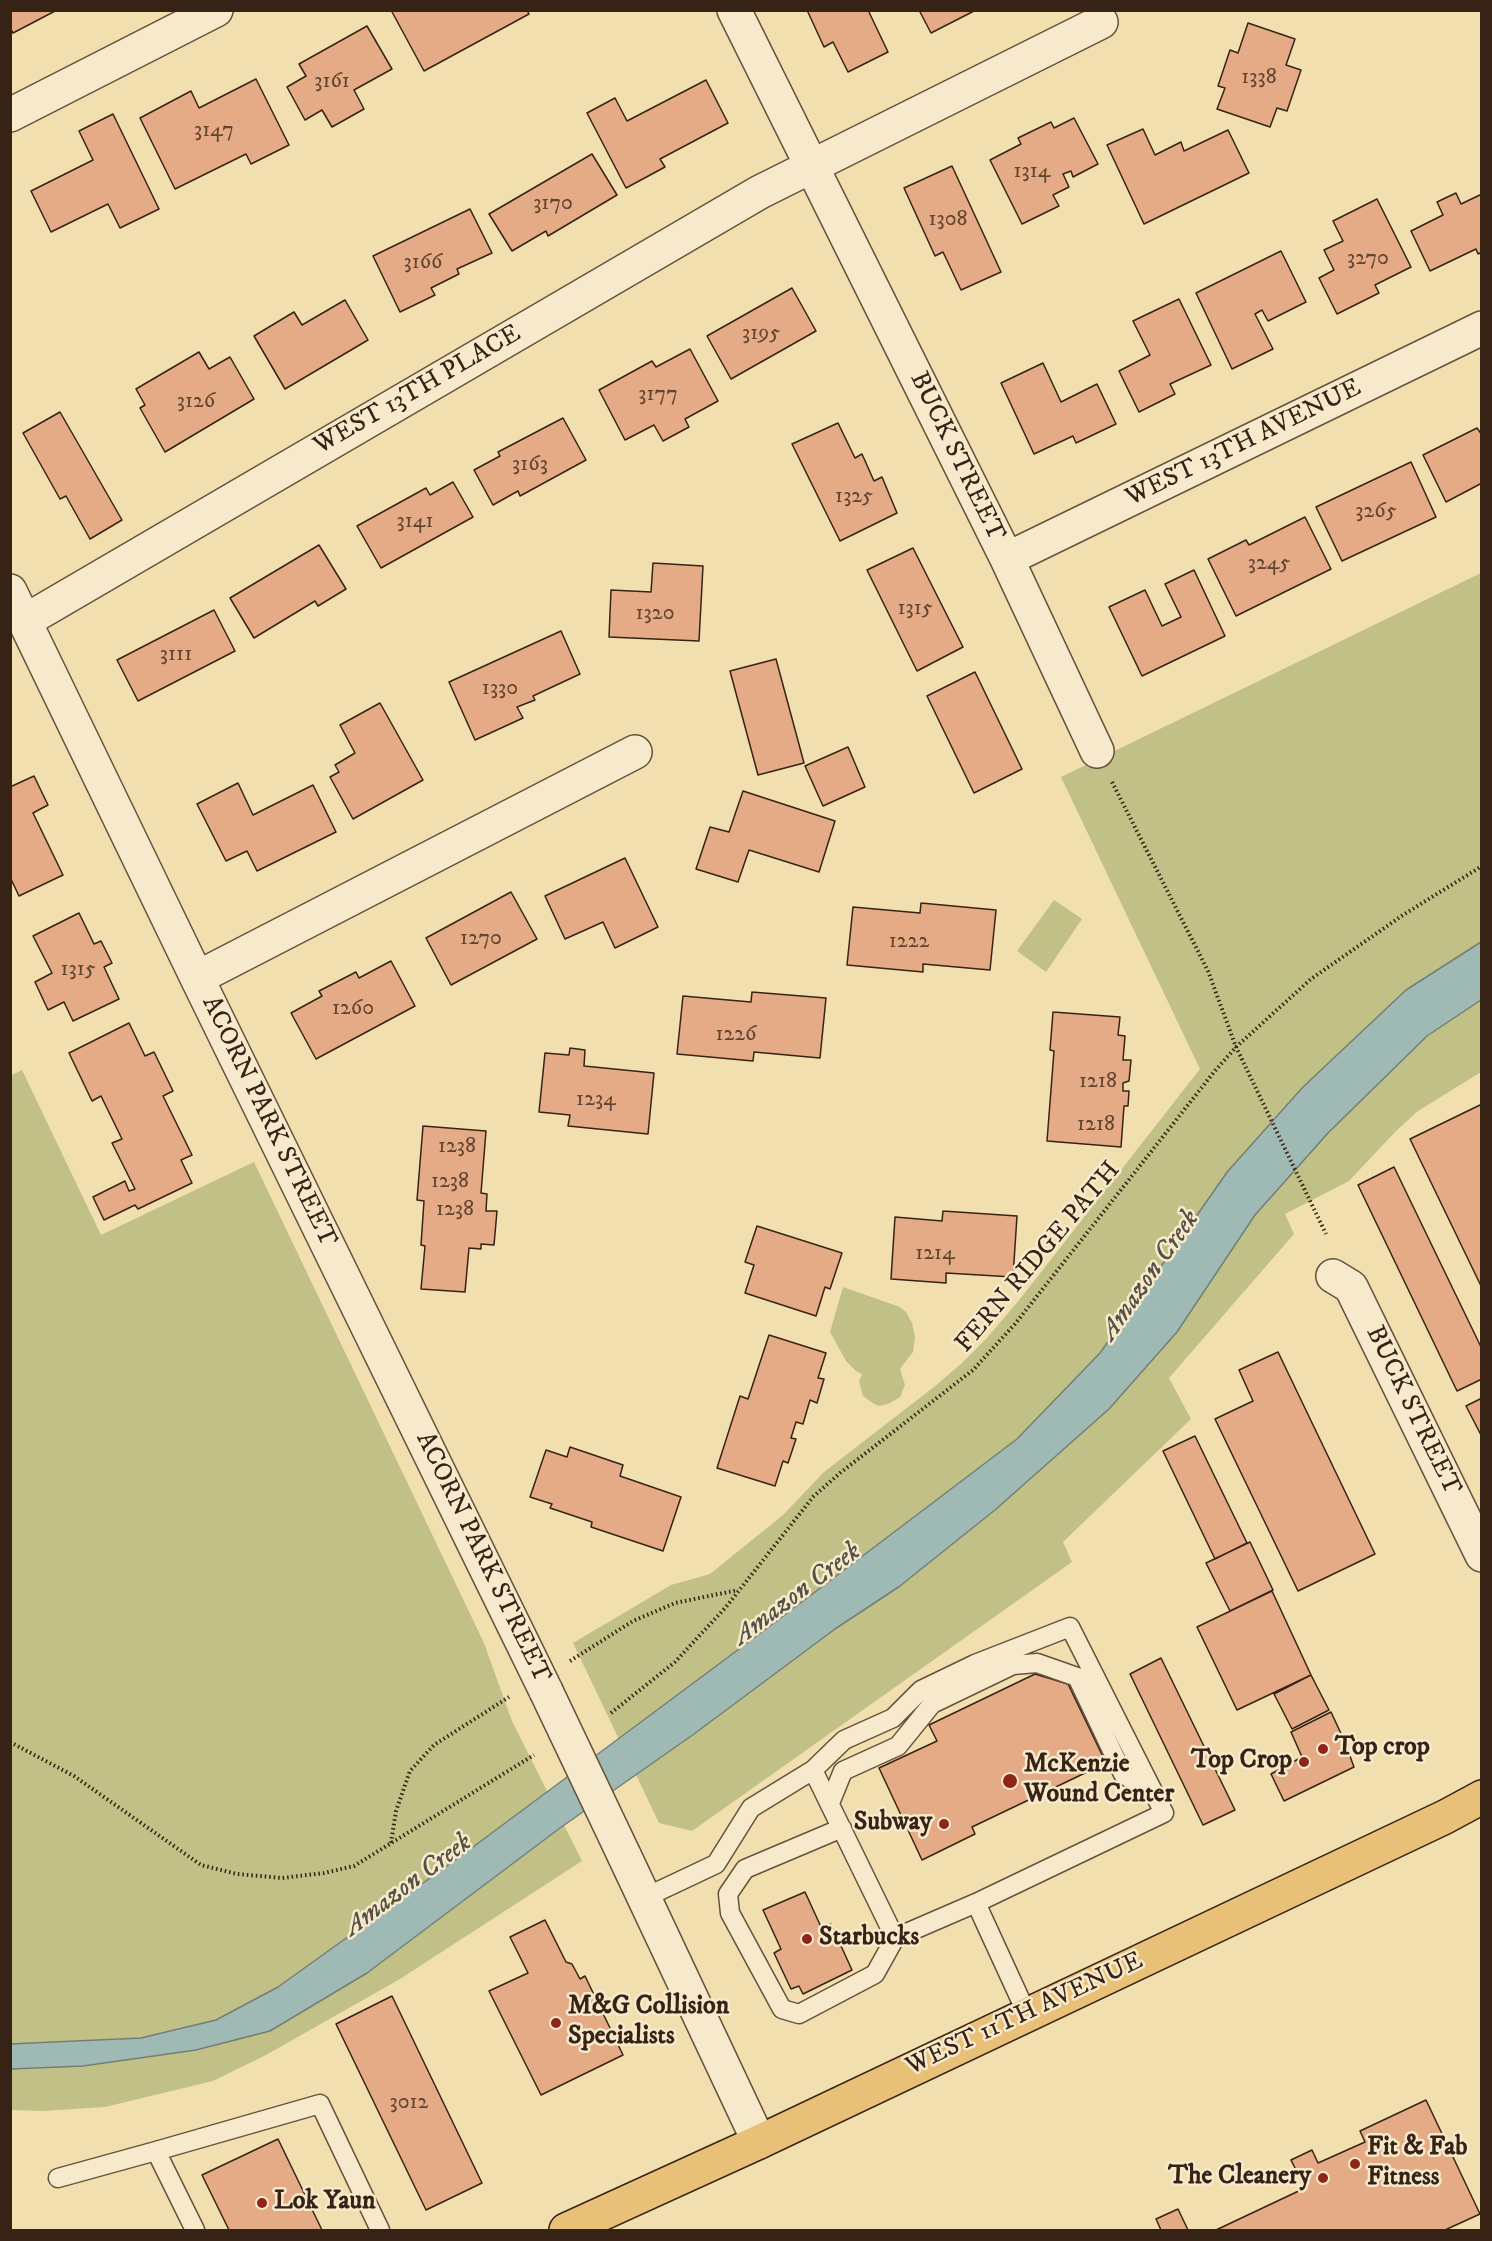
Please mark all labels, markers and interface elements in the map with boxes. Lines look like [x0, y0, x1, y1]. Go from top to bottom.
house number: 1338 [1241, 65, 1277, 91]
house number: 3161 [314, 69, 350, 95]
house number: 3147 [194, 118, 234, 144]
house number: 1314 [1013, 159, 1051, 185]
house number: 3170 [533, 191, 573, 217]
house number: 1308 [928, 207, 968, 233]
house number: 3270 [1347, 246, 1389, 272]
house number: 3166 [403, 250, 443, 276]
street label: WEST 13TH PLACE [309, 319, 527, 463]
house number: 3195 [742, 321, 780, 347]
street label: BUCK STREET [902, 367, 1010, 547]
street label: WEST 13TH AVENUE [1121, 373, 1367, 515]
house number: 3177 [638, 382, 678, 408]
house number: 3126 [177, 389, 215, 415]
house number: 3163 [512, 452, 548, 478]
house number: 1325 [835, 484, 873, 510]
house number: 3265 [1355, 499, 1397, 525]
house number: 3141 [396, 509, 434, 535]
house number: 3245 [1248, 551, 1290, 577]
house number: 1315 [897, 596, 933, 622]
house number: 1320 [636, 601, 674, 627]
house number: 3111 [160, 642, 192, 668]
house number: 1330 [482, 676, 518, 702]
house number: 1270 [460, 926, 502, 952]
house number: 1222 [889, 929, 929, 955]
house number: 1315 [60, 957, 96, 983]
street label: ACORN PARK STREET [194, 991, 342, 1253]
house number: 1260 [332, 996, 374, 1022]
house number: 1226 [715, 1022, 757, 1048]
house number: 1218 [1079, 1069, 1117, 1095]
house number: 1234 [576, 1087, 616, 1113]
house number: 1218 [1077, 1112, 1115, 1138]
house number: 1238 [438, 1134, 476, 1160]
street label: FERN RIDGE PATH [950, 1156, 1128, 1360]
house number: 1238 [431, 1169, 469, 1195]
house number: 1238 [436, 1197, 474, 1223]
water label: Amazon Creek [1094, 1205, 1208, 1347]
house number: 1214 [915, 1241, 955, 1267]
street label: BUCK STREET [1358, 1321, 1466, 1501]
street label: ACORN PARK STREET [408, 1427, 556, 1689]
water label: Amazon Creek [728, 1537, 868, 1653]
place label: Top crop [1335, 1733, 1430, 1765]
marker: Top crop [1316, 1742, 1330, 1756]
place label: Top Crop [1191, 1746, 1292, 1778]
place label: McKenzie Wound Center [1024, 1750, 1174, 1811]
marker: Top Crop [1297, 1755, 1311, 1769]
marker: McKenzie Wound Center [1001, 1772, 1019, 1790]
place label: Subway [854, 1808, 932, 1840]
marker: Subway [937, 1817, 951, 1831]
water label: Amazon Creek [339, 1828, 479, 1944]
place label: Starbucks [819, 1923, 919, 1955]
marker: Starbucks [800, 1932, 814, 1946]
street label: WEST 11TH AVENUE [902, 1946, 1148, 2084]
place label: M&G Collision Specialists [568, 1992, 729, 2054]
marker: M&G Collision Specialists [549, 2016, 563, 2030]
house number: 3012 [390, 2090, 428, 2116]
place label: Fit & Fab Fitness [1367, 2133, 1467, 2194]
marker: Fit & Fab Fitness [1348, 2157, 1362, 2171]
place label: The Cleanery [1168, 2162, 1311, 2194]
marker: The Cleanery [1316, 2171, 1330, 2185]
place label: Lok Yaun [274, 2187, 376, 2219]
marker: Lok Yaun [255, 2196, 269, 2210]

